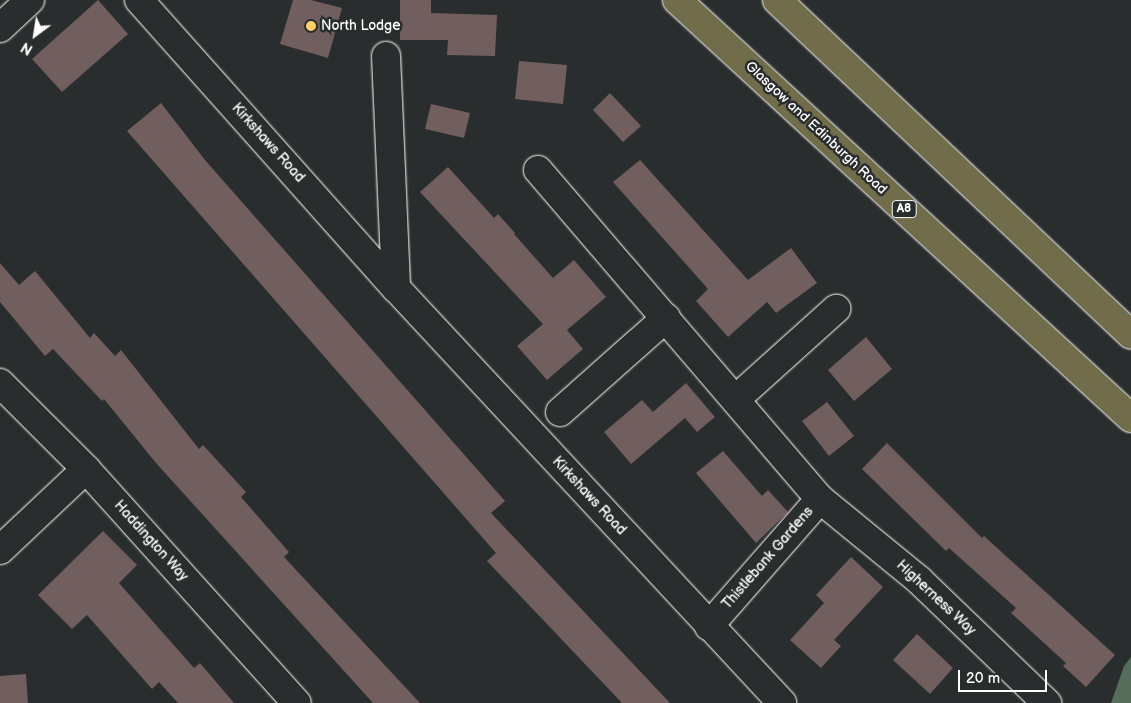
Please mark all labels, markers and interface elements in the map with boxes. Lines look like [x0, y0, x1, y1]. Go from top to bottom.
north arrow [10, 10, 60, 60]
place label: North Lodge [321, 18, 401, 34]
marker: North Lodge [305, 20, 317, 32]
text: N [18, 38, 36, 58]
street label: Glasgow and Edinburgh Road [742, 58, 890, 198]
street label: Kirkshaws Road [228, 100, 308, 186]
road number: A8 [892, 200, 916, 218]
street label: Kirkshaws Road [548, 453, 630, 539]
street label: Haddington Way [110, 497, 192, 585]
street label: Thistlebank Gardens [719, 503, 817, 613]
street label: Higherness Way [893, 557, 979, 639]
scale bar [961, 660, 1050, 692]
text: 20 m [966, 669, 1000, 688]

